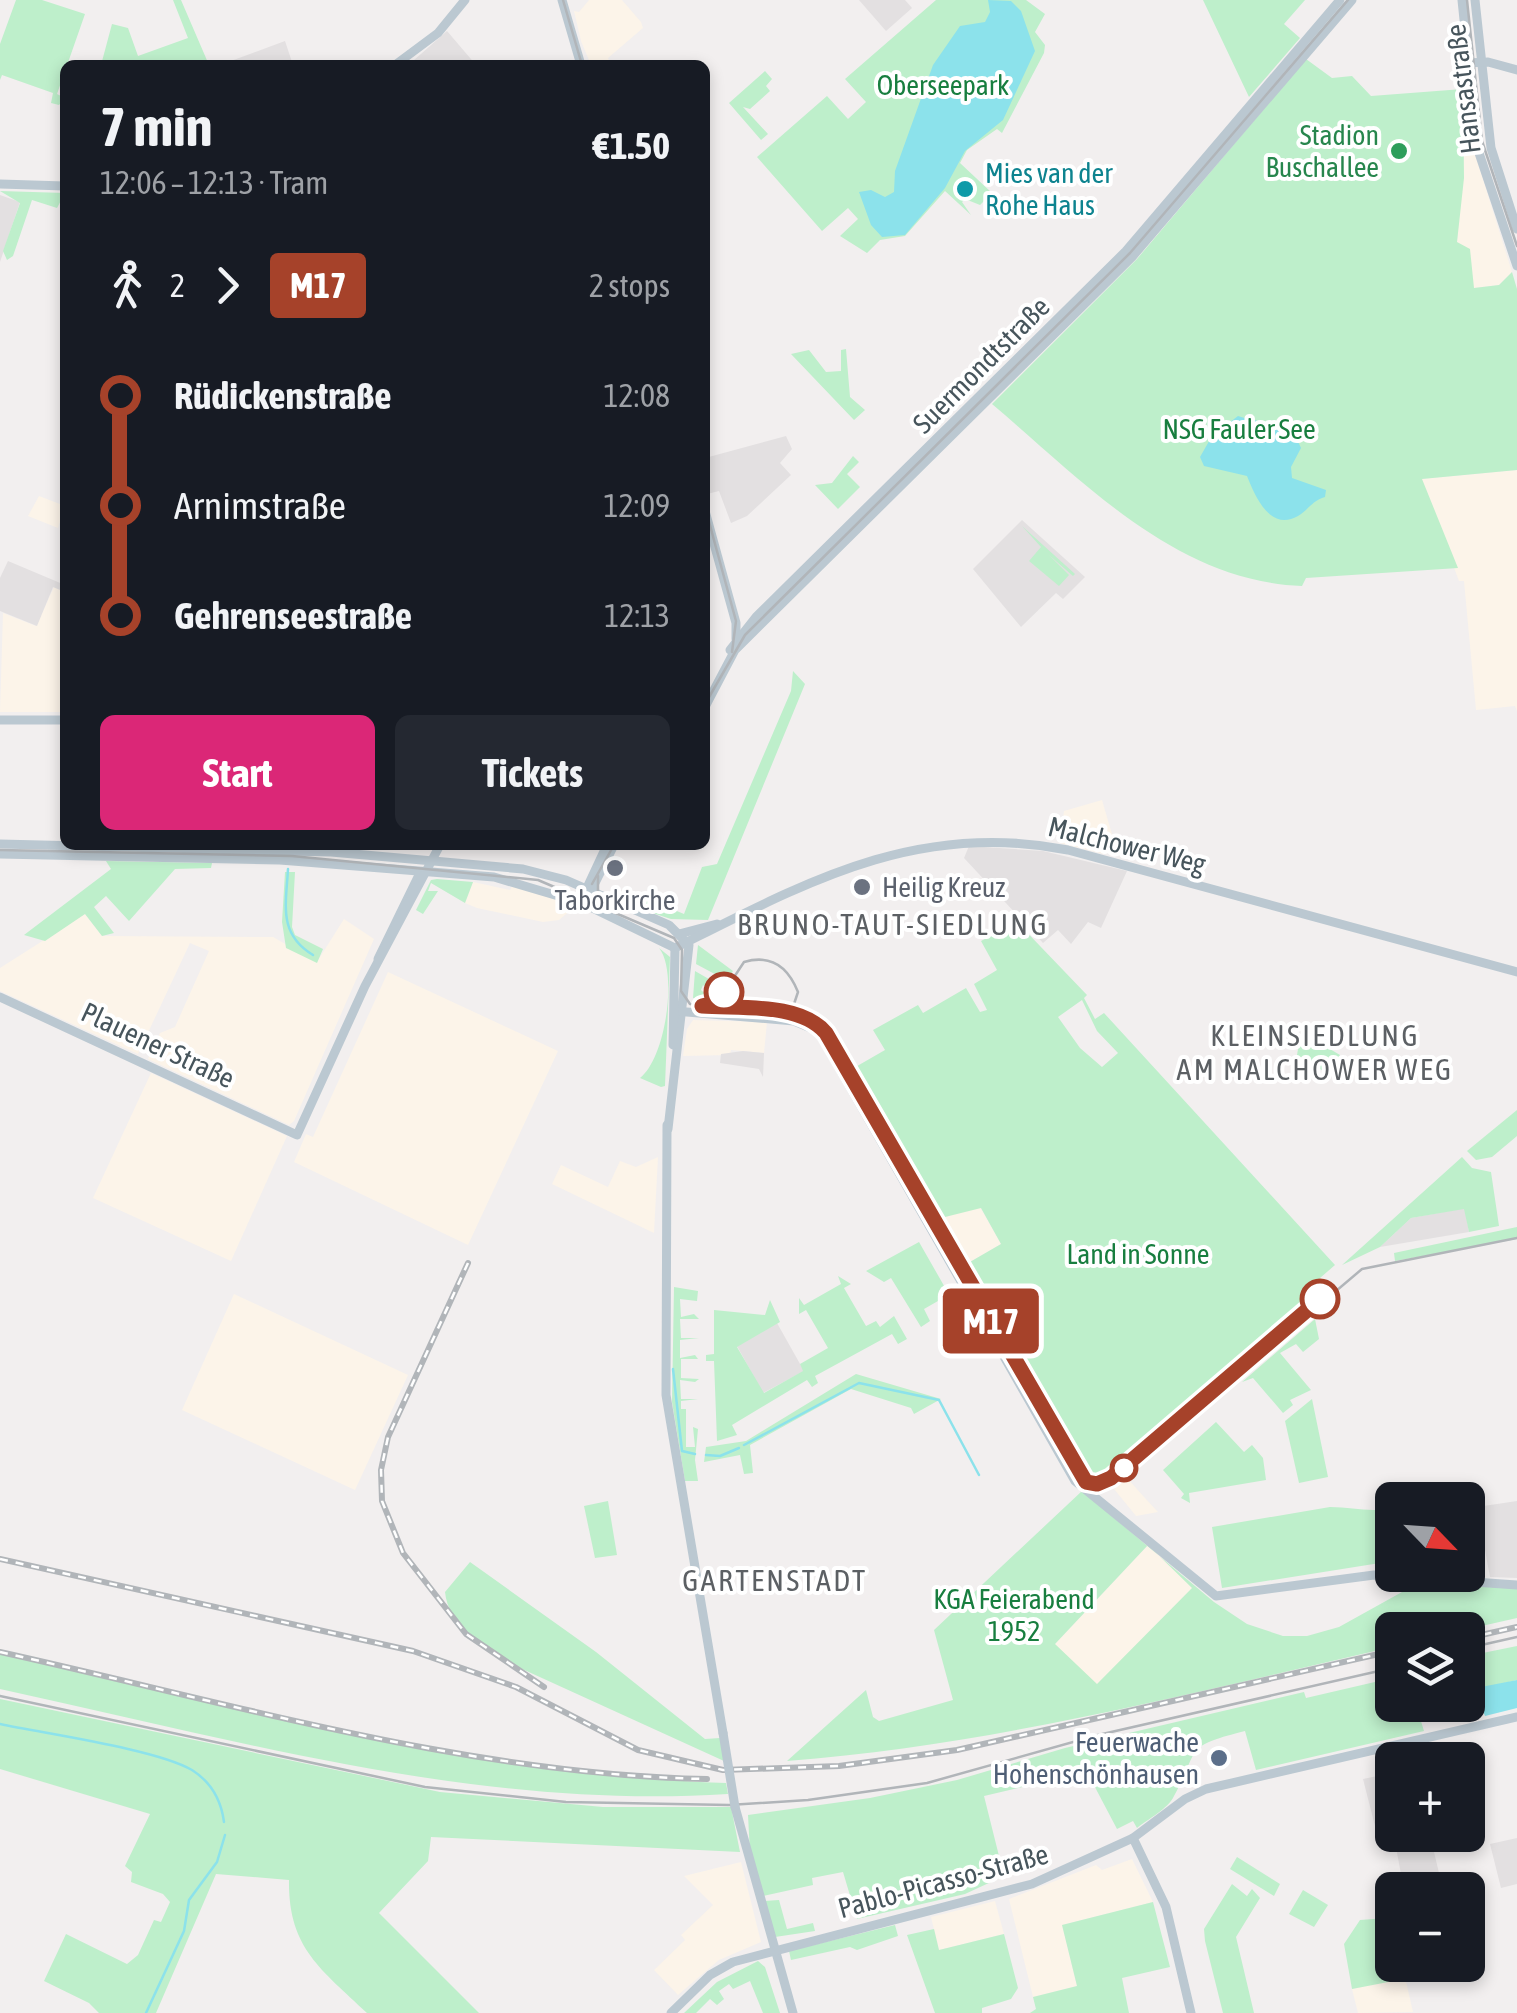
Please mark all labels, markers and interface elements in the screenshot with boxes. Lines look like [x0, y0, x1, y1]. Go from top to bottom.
street label: Hansastraße [1439, 22, 1487, 156]
park label: Oberseepark [877, 69, 1009, 101]
text: 7 min [100, 95, 212, 158]
place label: Stadion Buschallee [1266, 119, 1379, 183]
text: €1.50 [593, 124, 670, 167]
marker: Stadion Buschallee [1388, 140, 1410, 162]
place label: Mies van der Rohe Haus [985, 157, 1113, 221]
text: 12:06 – 12:13 · Tram [100, 164, 328, 201]
marker: Mies van der Rohe Haus [954, 178, 976, 200]
icon: walk [100, 258, 155, 313]
icon: forward [200, 258, 255, 313]
text: M17 [290, 265, 346, 305]
text: 2 [170, 267, 185, 304]
text: 2 stops [589, 267, 670, 304]
street label: Suermondtstraße [906, 290, 1056, 440]
text: Rüdickenstraße [174, 374, 391, 417]
text: 12:08 [604, 377, 670, 414]
park label: NSG Fauler See [1162, 413, 1316, 445]
text: Arnimstraße [174, 484, 346, 527]
text: 12:09 [604, 487, 670, 524]
text: Gehrenseestraße [174, 594, 412, 637]
text: 12:13 [604, 597, 670, 634]
button: Start [100, 715, 375, 830]
button: Tickets [395, 715, 670, 830]
street label: Malchower Weg [1045, 810, 1209, 880]
marker: Taborkirche [604, 857, 626, 879]
place label: Heilig Kreuz [882, 871, 1005, 903]
marker: Heilig Kreuz [851, 876, 873, 898]
place label: Taborkirche [555, 884, 675, 916]
district label: BRUNO-TAUT-SIEDLUNG [737, 907, 1049, 941]
unlabelled marker [705, 973, 743, 1011]
street label: Plauener Straße [76, 996, 240, 1094]
district label: KLEINSIEDLUNG AM MALCHOWER WEG [1177, 1018, 1453, 1086]
park label: Land in Sonne [1066, 1238, 1210, 1270]
unlabelled marker [1301, 1280, 1339, 1318]
line badge: M17 [934, 1288, 1048, 1354]
text: M17 [963, 1301, 1019, 1341]
unlabelled marker [1111, 1455, 1137, 1481]
north arrow [1375, 1482, 1485, 1592]
map controls [1375, 1482, 1485, 1982]
district label: GARTENSTADT [682, 1563, 868, 1597]
park label: KGA Feierabend 1952 [933, 1583, 1095, 1647]
button: layers [1375, 1612, 1485, 1722]
place label: Feuerwache Hohenschönhausen [993, 1726, 1199, 1790]
button: + [1375, 1742, 1485, 1852]
marker: Feuerwache Hohenschönhausen [1208, 1747, 1230, 1769]
street label: Pablo-Picasso-Straße [835, 1838, 1051, 1924]
button: − [1375, 1872, 1485, 1982]

